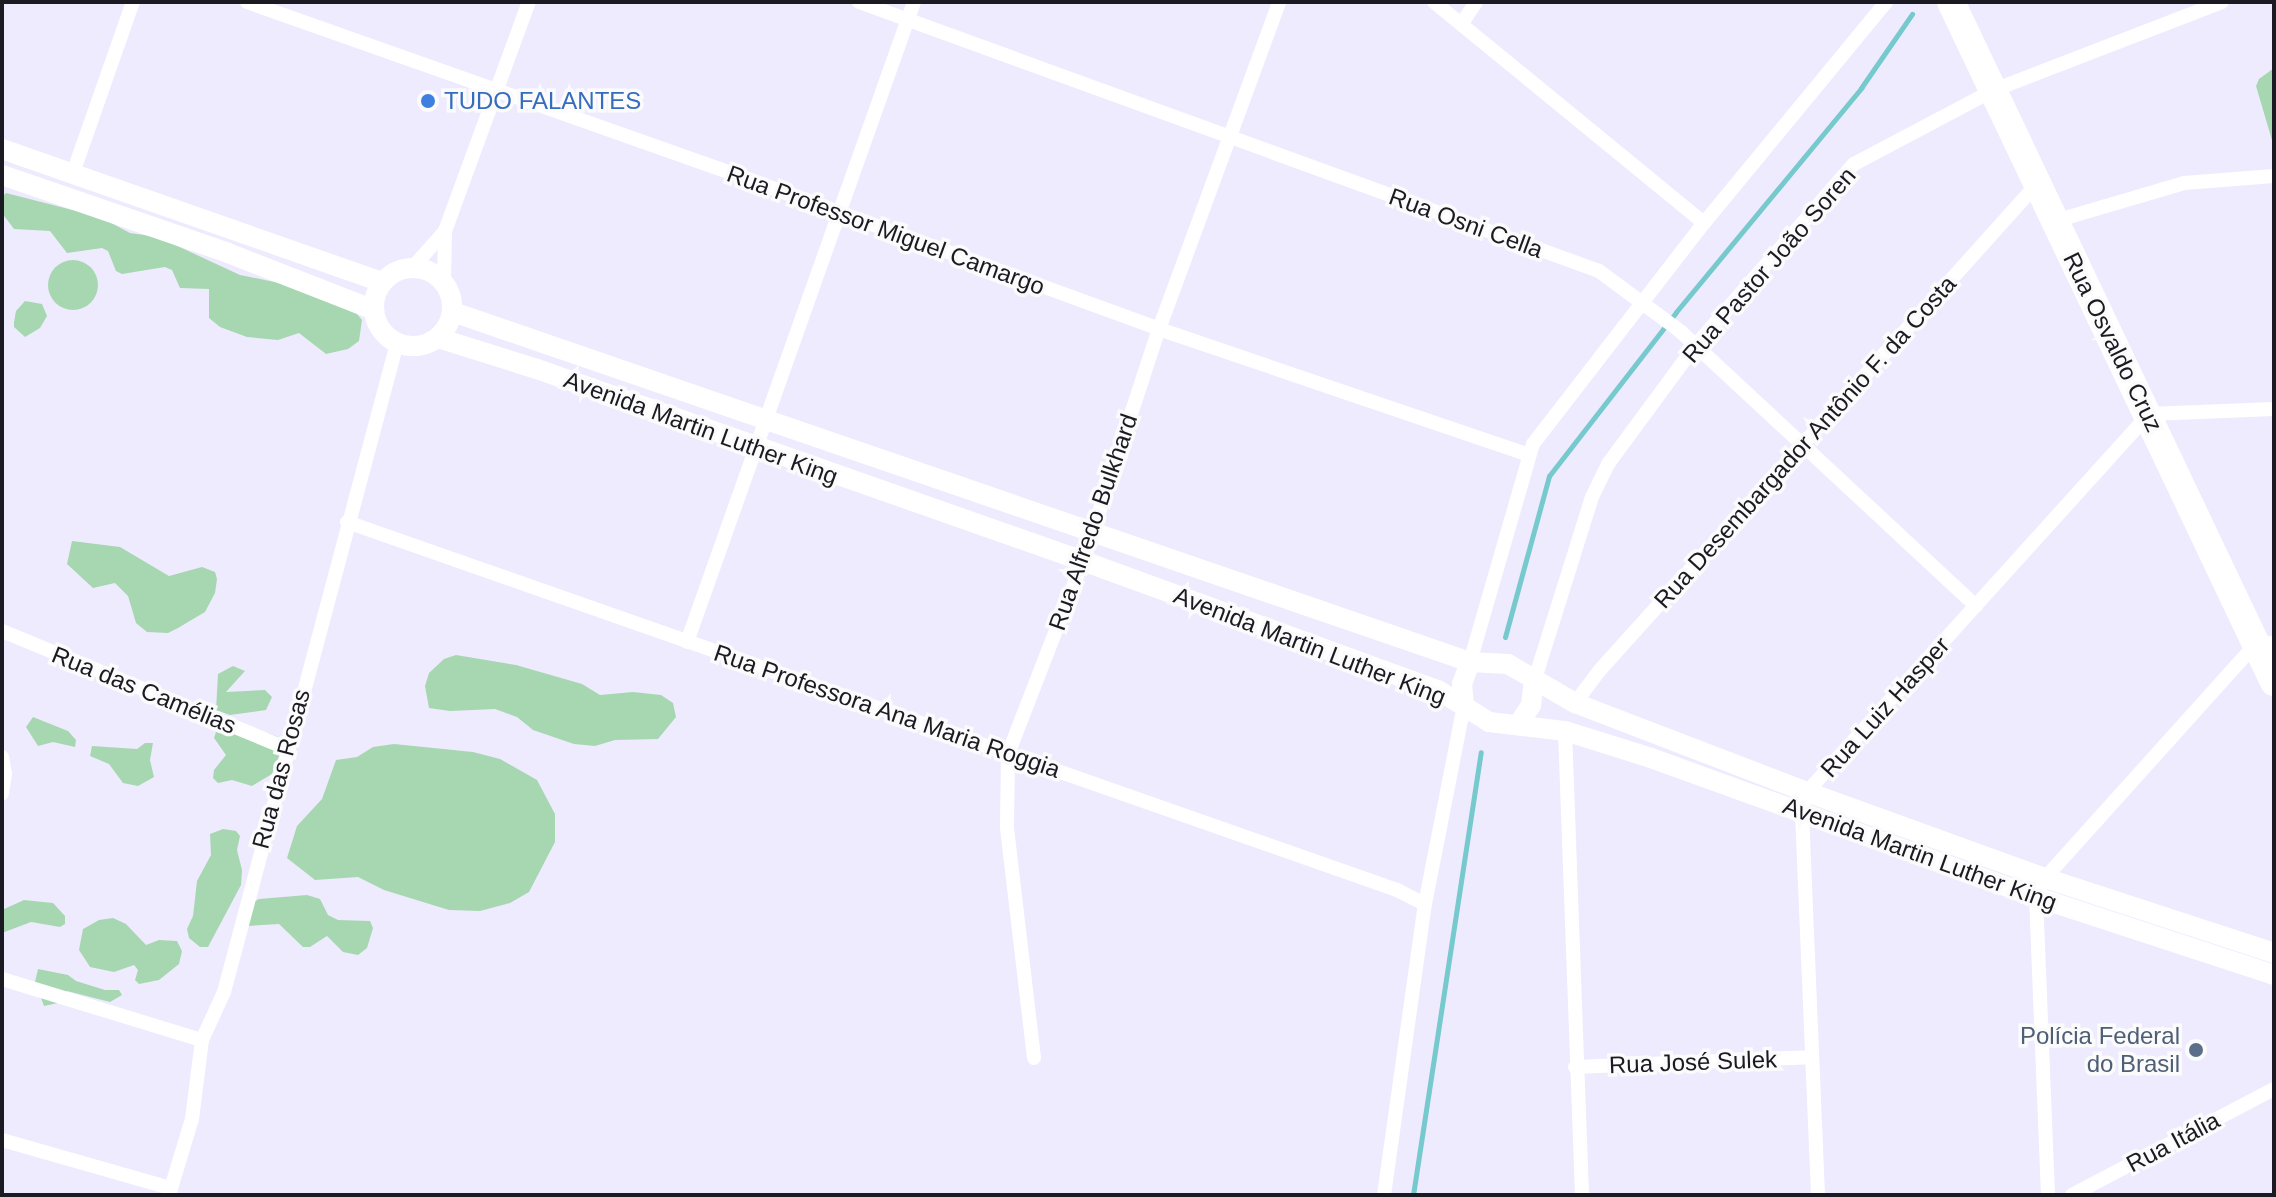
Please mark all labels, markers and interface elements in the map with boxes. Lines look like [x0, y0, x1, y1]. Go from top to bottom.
place label: TUDO FALANTES [444, 87, 641, 115]
marker: TUDO FALANTES [419, 92, 437, 110]
street label: Rua Professor Miguel Camargo [723, 159, 1049, 301]
street label: Rua Pastor João Soren [1676, 161, 1862, 369]
street label: Rua Osni Cella [1385, 182, 1547, 264]
street label: Rua Osvaldo Cruz [2057, 248, 2169, 436]
street label: Rua Desembargador Antônio F. da Costa [1647, 269, 1963, 615]
street label: Avenida Martin Luther King [560, 365, 842, 491]
street label: Rua Alfredo Bulkhard [1042, 409, 1144, 635]
street label: Avenida Martin Luther King [1170, 581, 1450, 711]
street label: Rua Luiz Hasper [1814, 631, 1956, 783]
street label: Rua Professora Ana Maria Roggia [710, 638, 1064, 784]
street label: Rua das Camélias [48, 640, 240, 740]
street label: Rua das Rosas [246, 686, 316, 852]
street label: Avenida Martin Luther King [1779, 791, 2061, 917]
place label: Polícia Federal do Brasil [2020, 1022, 2180, 1078]
marker: Polícia Federal do Brasil [2187, 1041, 2205, 1059]
street label: Rua José Sulek [1609, 1045, 1777, 1079]
street label: Rua Itália [2121, 1105, 2225, 1179]

